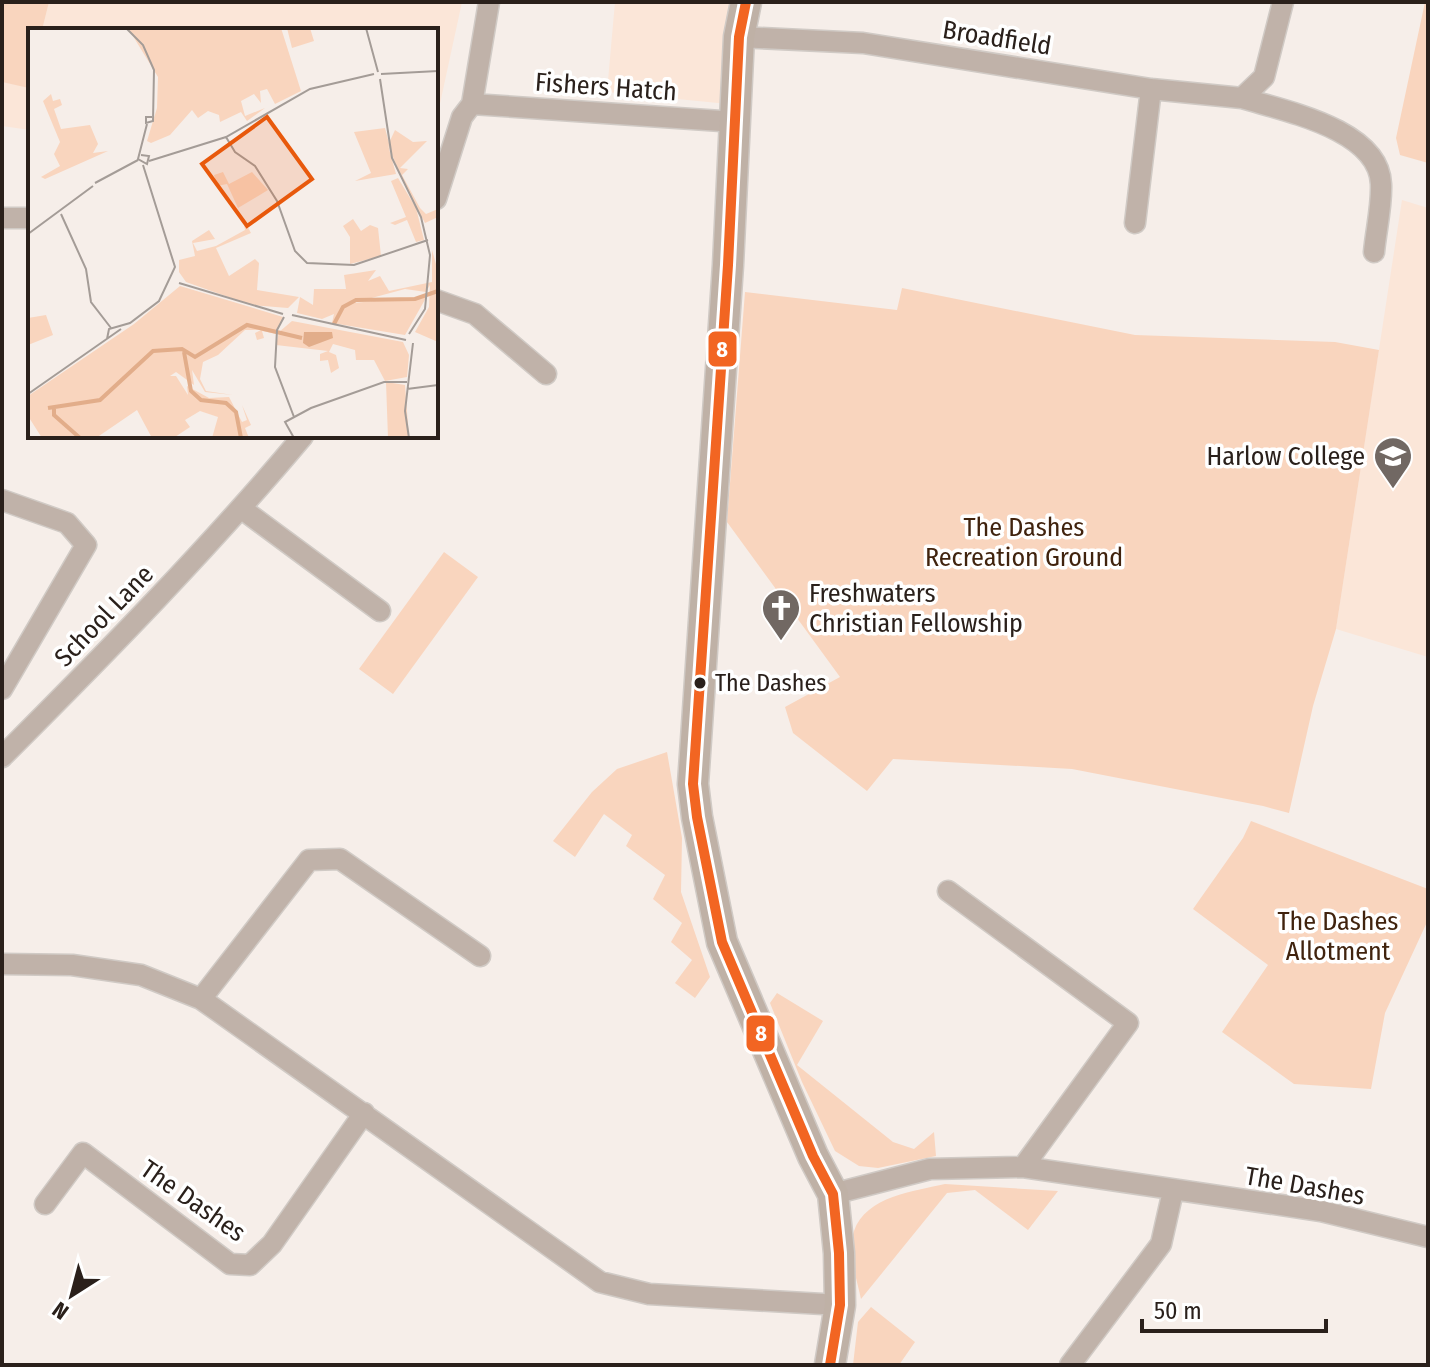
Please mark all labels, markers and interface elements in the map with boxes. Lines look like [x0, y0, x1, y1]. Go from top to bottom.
street label: Broadfield [940, 14, 1054, 62]
inset map [28, 28, 438, 438]
street label: Fishers Hatch [534, 67, 678, 107]
line badge: 8 [707, 330, 738, 368]
text: 8 [716, 336, 728, 363]
school or university icon: Harlow College [1372, 435, 1414, 490]
place label: Harlow College [1206, 441, 1365, 472]
park label: The Dashes Recreation Ground [925, 512, 1123, 573]
street label: School Lane [48, 559, 160, 673]
place label: Freshwaters Christian Fellowship [809, 578, 1023, 639]
church icon: Freshwaters Christian Fellowship [760, 587, 802, 642]
place label: The Dashes [715, 669, 827, 697]
marker: The Dashes [692, 675, 708, 691]
park label: The Dashes Allotment [1278, 906, 1398, 967]
line badge: 8 [745, 1014, 776, 1053]
text: 8 [755, 1020, 767, 1047]
street label: The Dashes [135, 1154, 251, 1248]
street label: The Dashes [1243, 1160, 1367, 1212]
north arrow [32, 1255, 112, 1335]
scale bar [1142, 1283, 1326, 1333]
text: N [47, 1296, 74, 1326]
text: 50 m [1154, 1297, 1202, 1325]

